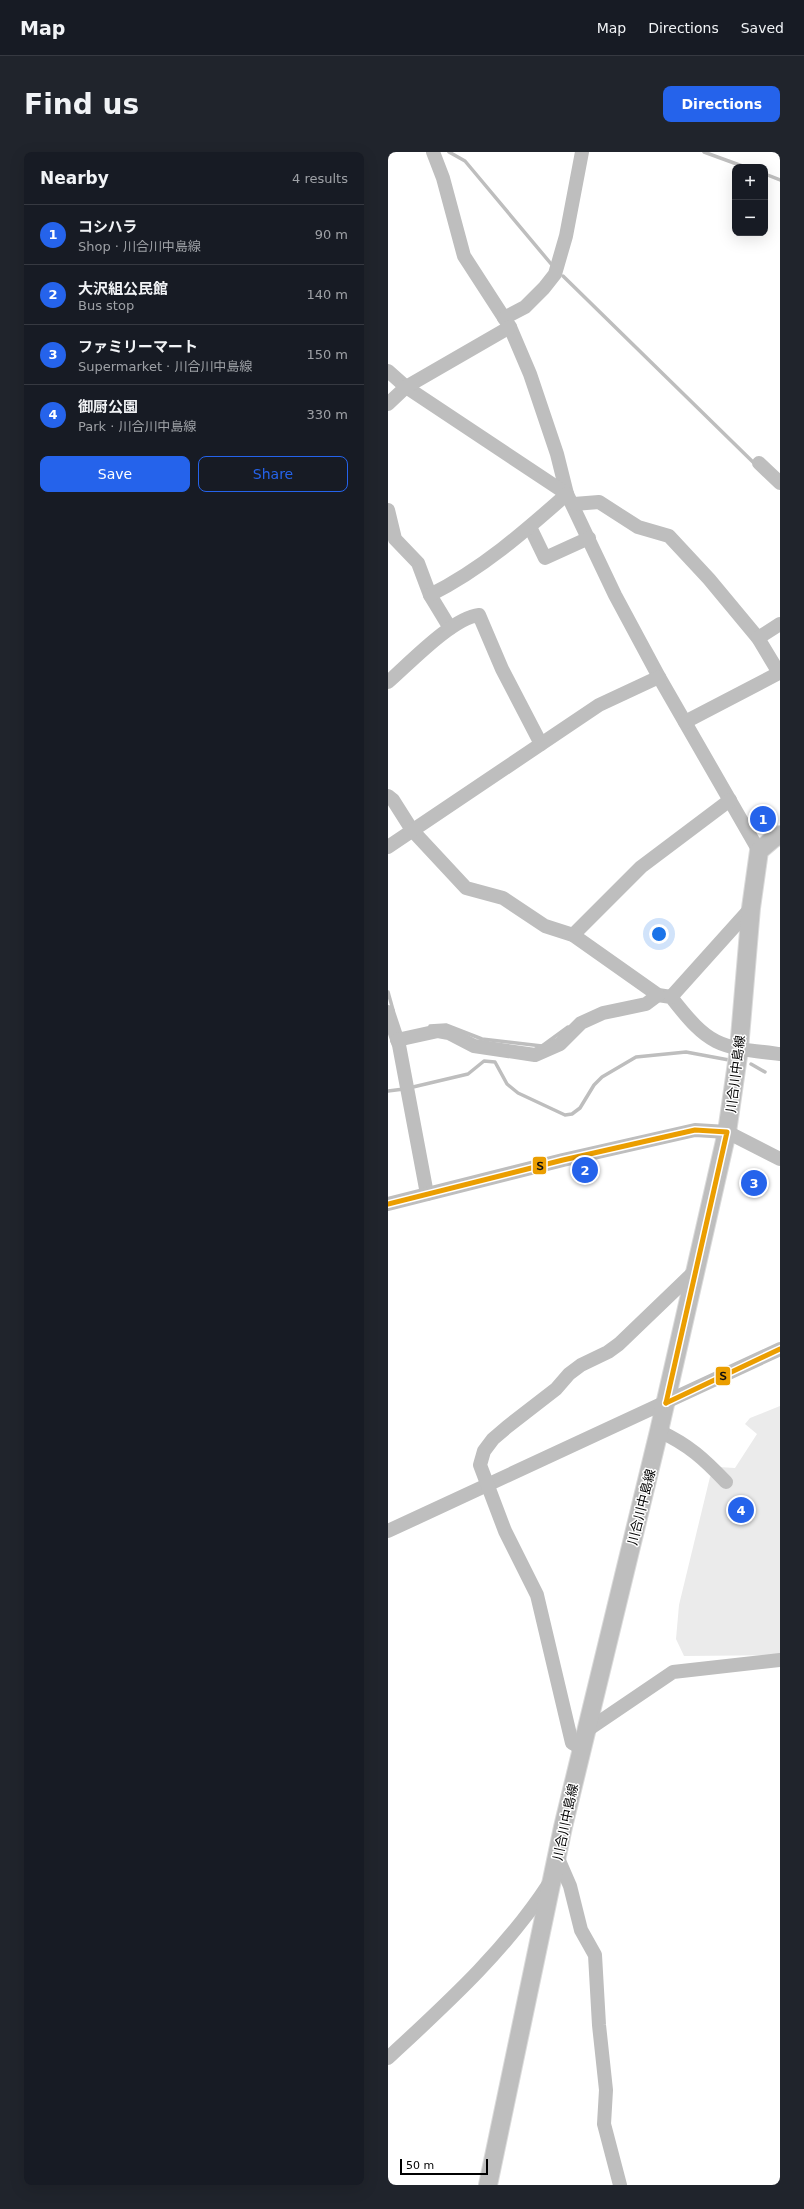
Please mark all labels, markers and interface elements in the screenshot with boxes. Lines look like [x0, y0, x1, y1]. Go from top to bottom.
text: Map [20, 17, 65, 39]
text: Map [597, 20, 626, 36]
text: Directions [648, 20, 719, 36]
text: Saved [741, 20, 784, 36]
button: Directions [663, 86, 780, 122]
text: Find us [24, 88, 139, 121]
map controls [732, 164, 768, 236]
button: + [732, 164, 768, 200]
text: Nearby [40, 168, 109, 188]
text: 4 results [292, 171, 348, 186]
button: − [732, 200, 768, 236]
text: コシハラ [78, 218, 138, 236]
text: 1 [48, 227, 58, 242]
text: 90 m [315, 227, 348, 242]
text: Shop · 川合川中島線 [78, 239, 201, 254]
text: 大沢組公民館 [78, 280, 168, 298]
text: 2 [48, 287, 58, 302]
text: 140 m [306, 287, 348, 302]
text: Bus stop [78, 298, 134, 313]
text: ファミリーマート [78, 338, 198, 356]
text: 3 [48, 347, 58, 362]
text: 150 m [306, 347, 348, 362]
text: Supermarket · 川合川中島線 [78, 359, 252, 374]
text: 御厨公園 [78, 398, 138, 416]
text: 4 [48, 407, 58, 422]
text: 330 m [306, 407, 348, 422]
text: Park · 川合川中島線 [78, 419, 197, 434]
button: Save [40, 456, 190, 492]
button: Share [198, 456, 348, 492]
pin: 1 [750, 804, 776, 834]
your location [649, 924, 669, 944]
street label: 川合川中島線 [723, 1034, 748, 1114]
pin: 2 [572, 1155, 598, 1185]
line badge: Ｓ [532, 1156, 547, 1175]
text: Ｓ [535, 1160, 546, 1173]
pin: 3 [741, 1168, 767, 1198]
line badge: Ｓ [715, 1366, 731, 1386]
text: Ｓ [718, 1370, 729, 1383]
street label: 川合川中島線 [625, 1467, 658, 1547]
pin: 4 [728, 1495, 754, 1525]
street label: 川合川中島線 [550, 1782, 581, 1862]
scale bar [400, 2157, 488, 2176]
text: 50 m [406, 2159, 434, 2172]

